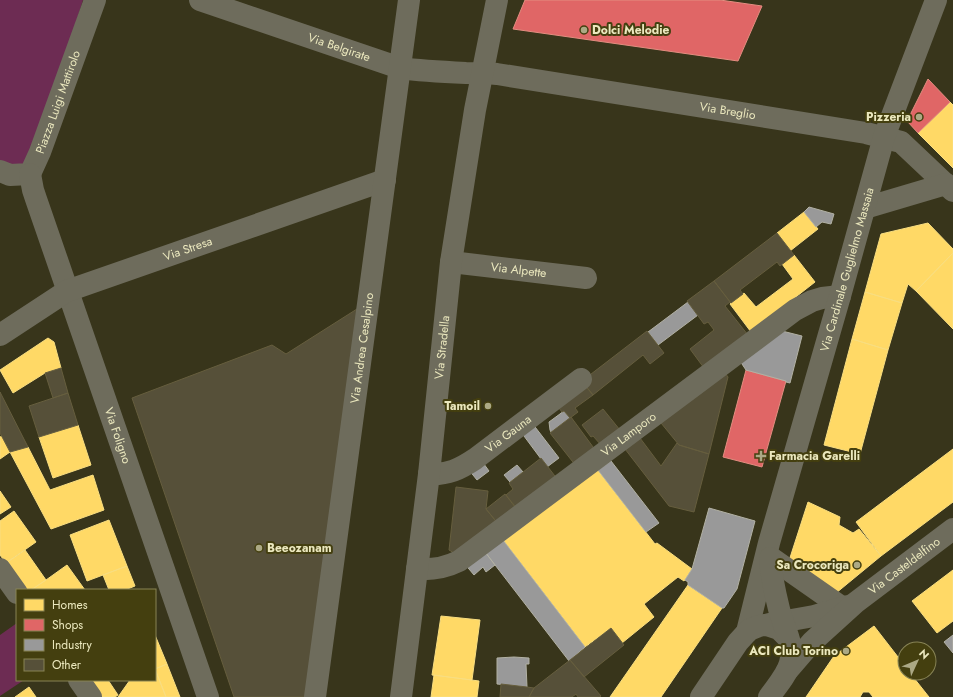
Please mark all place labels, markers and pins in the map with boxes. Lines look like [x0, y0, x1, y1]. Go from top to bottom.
place label: Dolci Melodie [592, 21, 670, 39]
marker: Dolci Melodie [579, 25, 589, 35]
place label: Pizzeria [866, 108, 911, 126]
marker: Pizzeria [914, 112, 924, 122]
place label: Tamoil [445, 397, 480, 415]
marker: Tamoil [483, 401, 493, 411]
place label: Farmacia Garelli [769, 447, 860, 465]
marker: Farmacia Garelli [756, 451, 766, 461]
place label: Beeozanam [267, 539, 332, 557]
marker: Beeozanam [254, 543, 264, 553]
place label: Sa Crocoriga [776, 556, 849, 574]
marker: Sa Crocoriga [852, 560, 862, 570]
place label: ACI Club Torino [748, 642, 838, 660]
marker: ACI Club Torino [841, 646, 851, 656]

